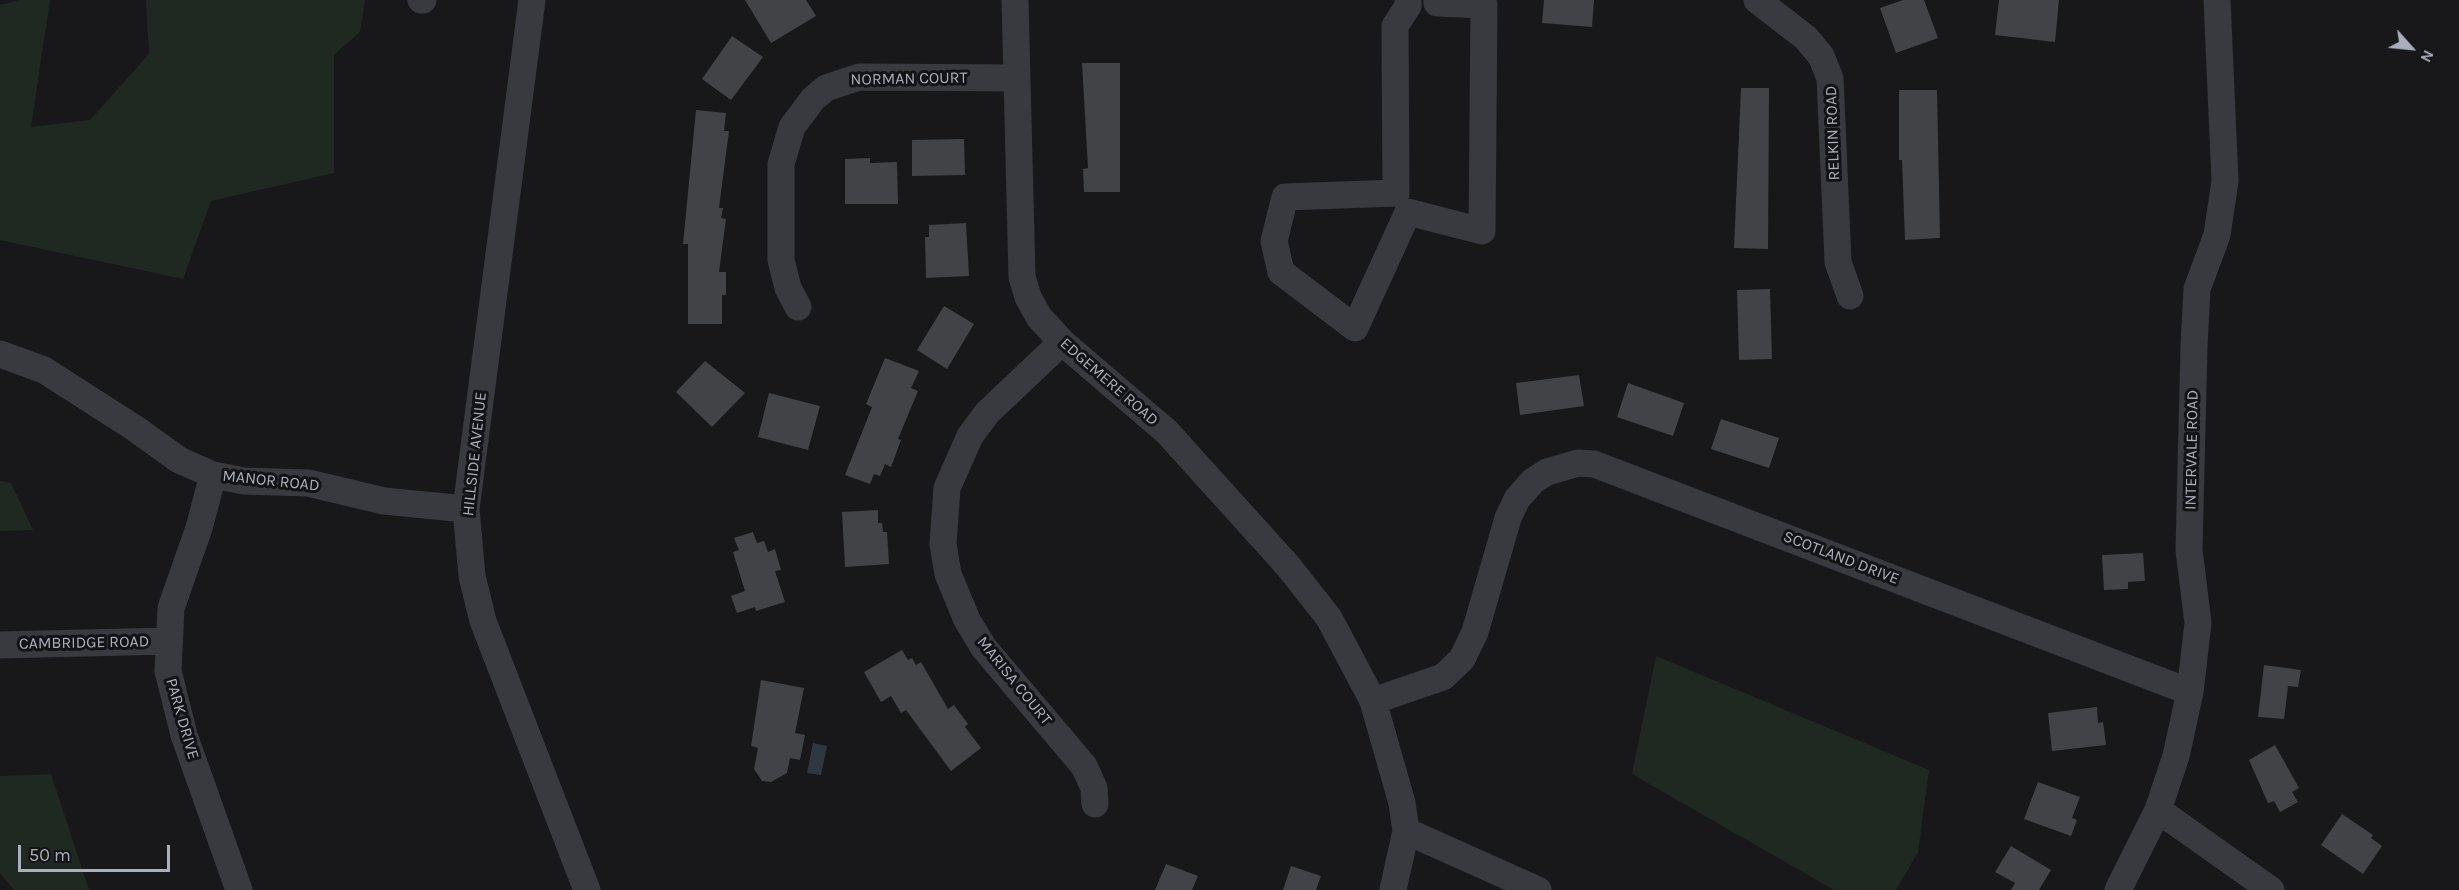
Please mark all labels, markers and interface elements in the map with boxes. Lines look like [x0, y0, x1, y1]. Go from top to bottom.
north arrow [2381, 18, 2441, 78]
text: N [2416, 47, 2439, 66]
street label: NORMAN COURT [850, 68, 968, 90]
street label: RELKIN ROAD [1822, 85, 1844, 181]
street label: EDGEMERE ROAD [1056, 334, 1162, 430]
street label: INTERVALE ROAD [2181, 390, 2203, 510]
street label: HILLSIDE AVENUE [459, 391, 491, 517]
street label: MANOR ROAD [222, 466, 320, 496]
street label: SCOTLAND DRIVE [1780, 527, 1902, 589]
street label: CAMBRIDGE ROAD [19, 632, 149, 654]
street label: MARISA COURT [973, 633, 1055, 729]
street label: PARK DRIVE [161, 676, 203, 762]
scale bar [21, 833, 172, 871]
text: 50 m [29, 844, 71, 866]

